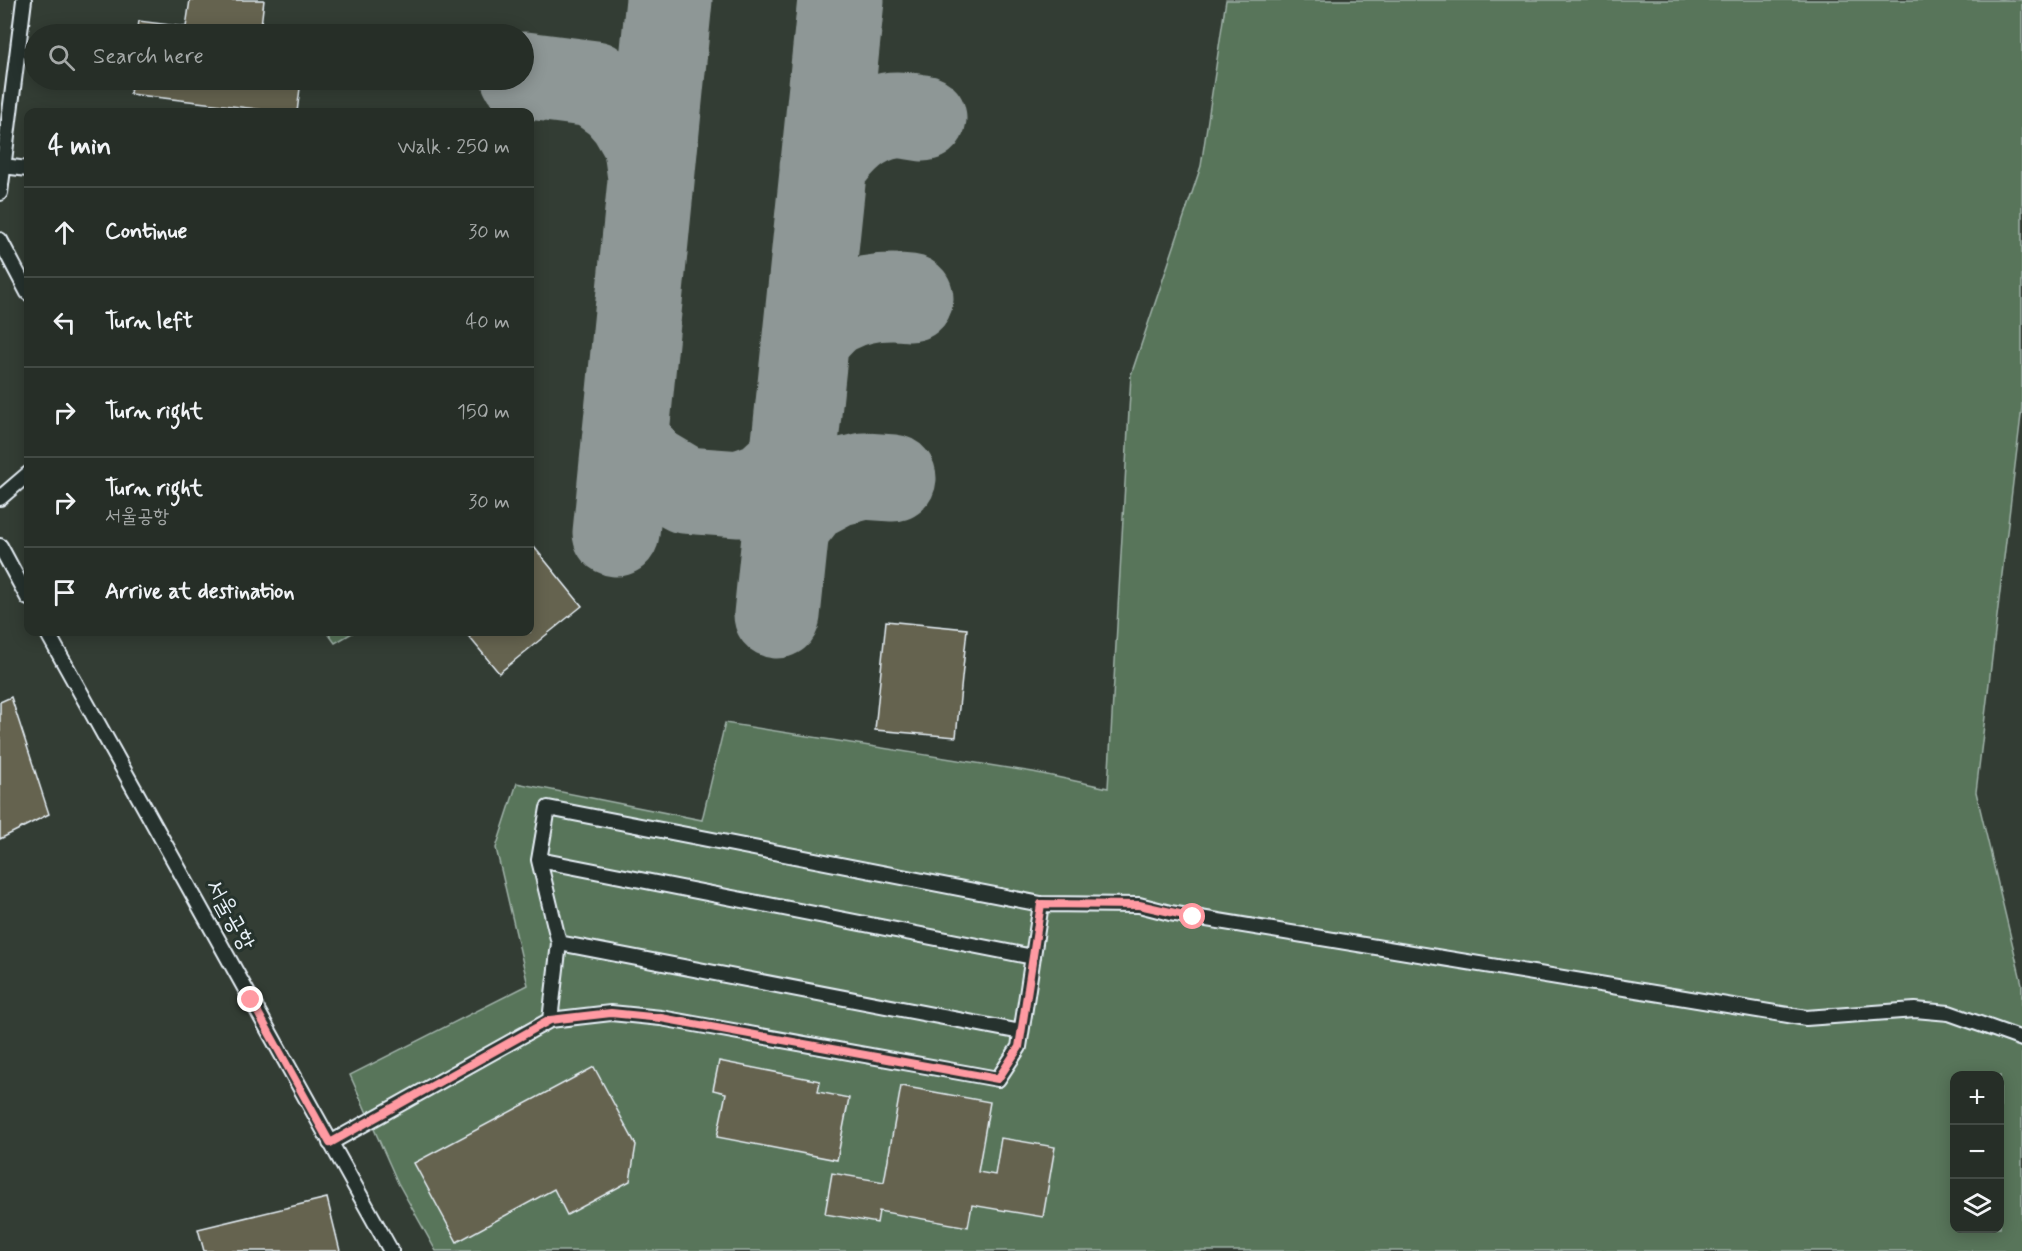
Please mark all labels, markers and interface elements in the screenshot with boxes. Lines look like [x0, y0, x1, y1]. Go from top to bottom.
search box [24, 24, 534, 90]
icon: search [45, 41, 78, 74]
text: Search here [93, 43, 204, 71]
text: 4 min [48, 130, 111, 164]
text: Walk · 250 m [398, 134, 510, 161]
icon: ahead [48, 216, 81, 249]
text: Continue [105, 218, 187, 246]
text: 30 m [468, 219, 510, 246]
icon: left [48, 306, 81, 339]
text: Turn left [105, 308, 193, 336]
text: 40 m [466, 309, 510, 336]
icon: right [48, 396, 81, 429]
text: Turn right [105, 398, 203, 426]
text: 150 m [457, 399, 510, 426]
text: Turn right [105, 475, 203, 503]
icon: right [48, 486, 81, 519]
text: 30 m [468, 489, 510, 516]
text: 서울공항 [105, 503, 169, 530]
icon: arrive [48, 576, 81, 609]
text: Arrive at destination [105, 578, 295, 606]
street label: 서울공항 [198, 874, 262, 956]
route start [1179, 903, 1205, 929]
route end [237, 986, 263, 1012]
map controls [1950, 1071, 2004, 1233]
button: + [1950, 1071, 2004, 1125]
button: − [1950, 1125, 2004, 1179]
button: layers [1950, 1179, 2004, 1233]

